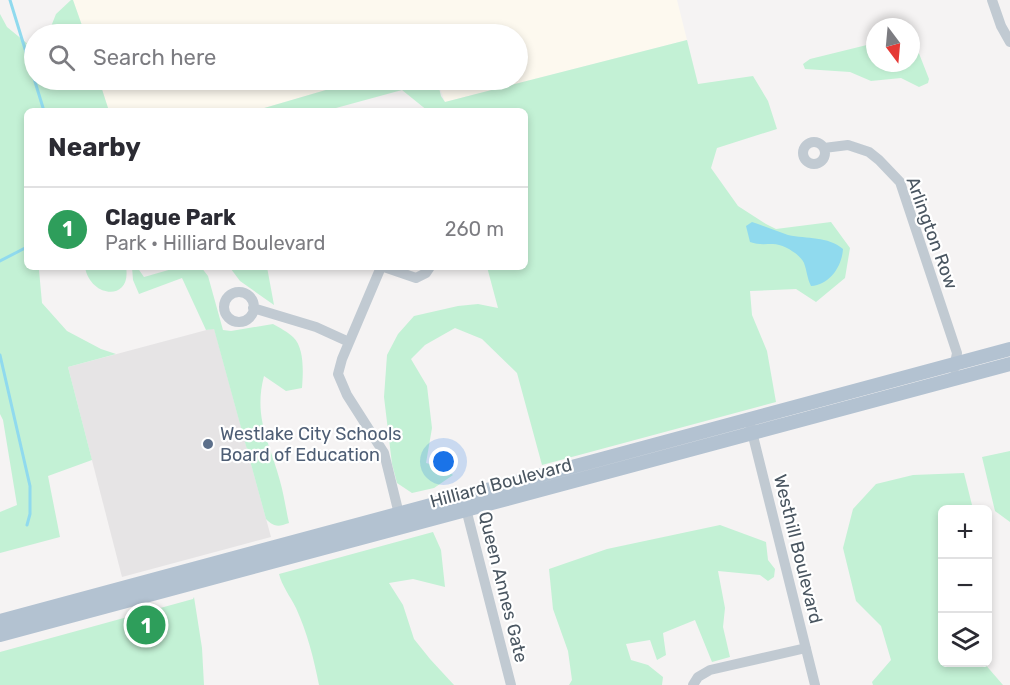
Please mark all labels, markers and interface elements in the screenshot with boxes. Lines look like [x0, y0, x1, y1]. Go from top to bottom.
north arrow [866, 18, 920, 72]
search box [24, 24, 528, 90]
icon: search [45, 41, 78, 74]
text: Search here [93, 44, 216, 71]
text: Nearby [48, 132, 141, 163]
street label: Arlington Row [901, 174, 963, 292]
text: Clague Park [105, 204, 236, 231]
text: 1 [63, 217, 72, 241]
text: 260 m [445, 217, 504, 241]
text: Park · Hilliard Boulevard [105, 231, 325, 255]
place label: Westlake City Schools Board of Education [220, 423, 402, 466]
marker: Westlake City Schools Board of Education [201, 437, 215, 451]
your location [429, 447, 458, 476]
street label: Hilliard Boulevard [428, 453, 574, 513]
street label: Westhill Boulevard [769, 472, 827, 626]
map controls [938, 505, 992, 667]
button: + [938, 505, 992, 559]
street label: Queen Annes Gate [474, 509, 532, 665]
button: − [938, 559, 992, 613]
pin: 1 [126, 602, 166, 648]
button: layers [938, 613, 992, 667]

